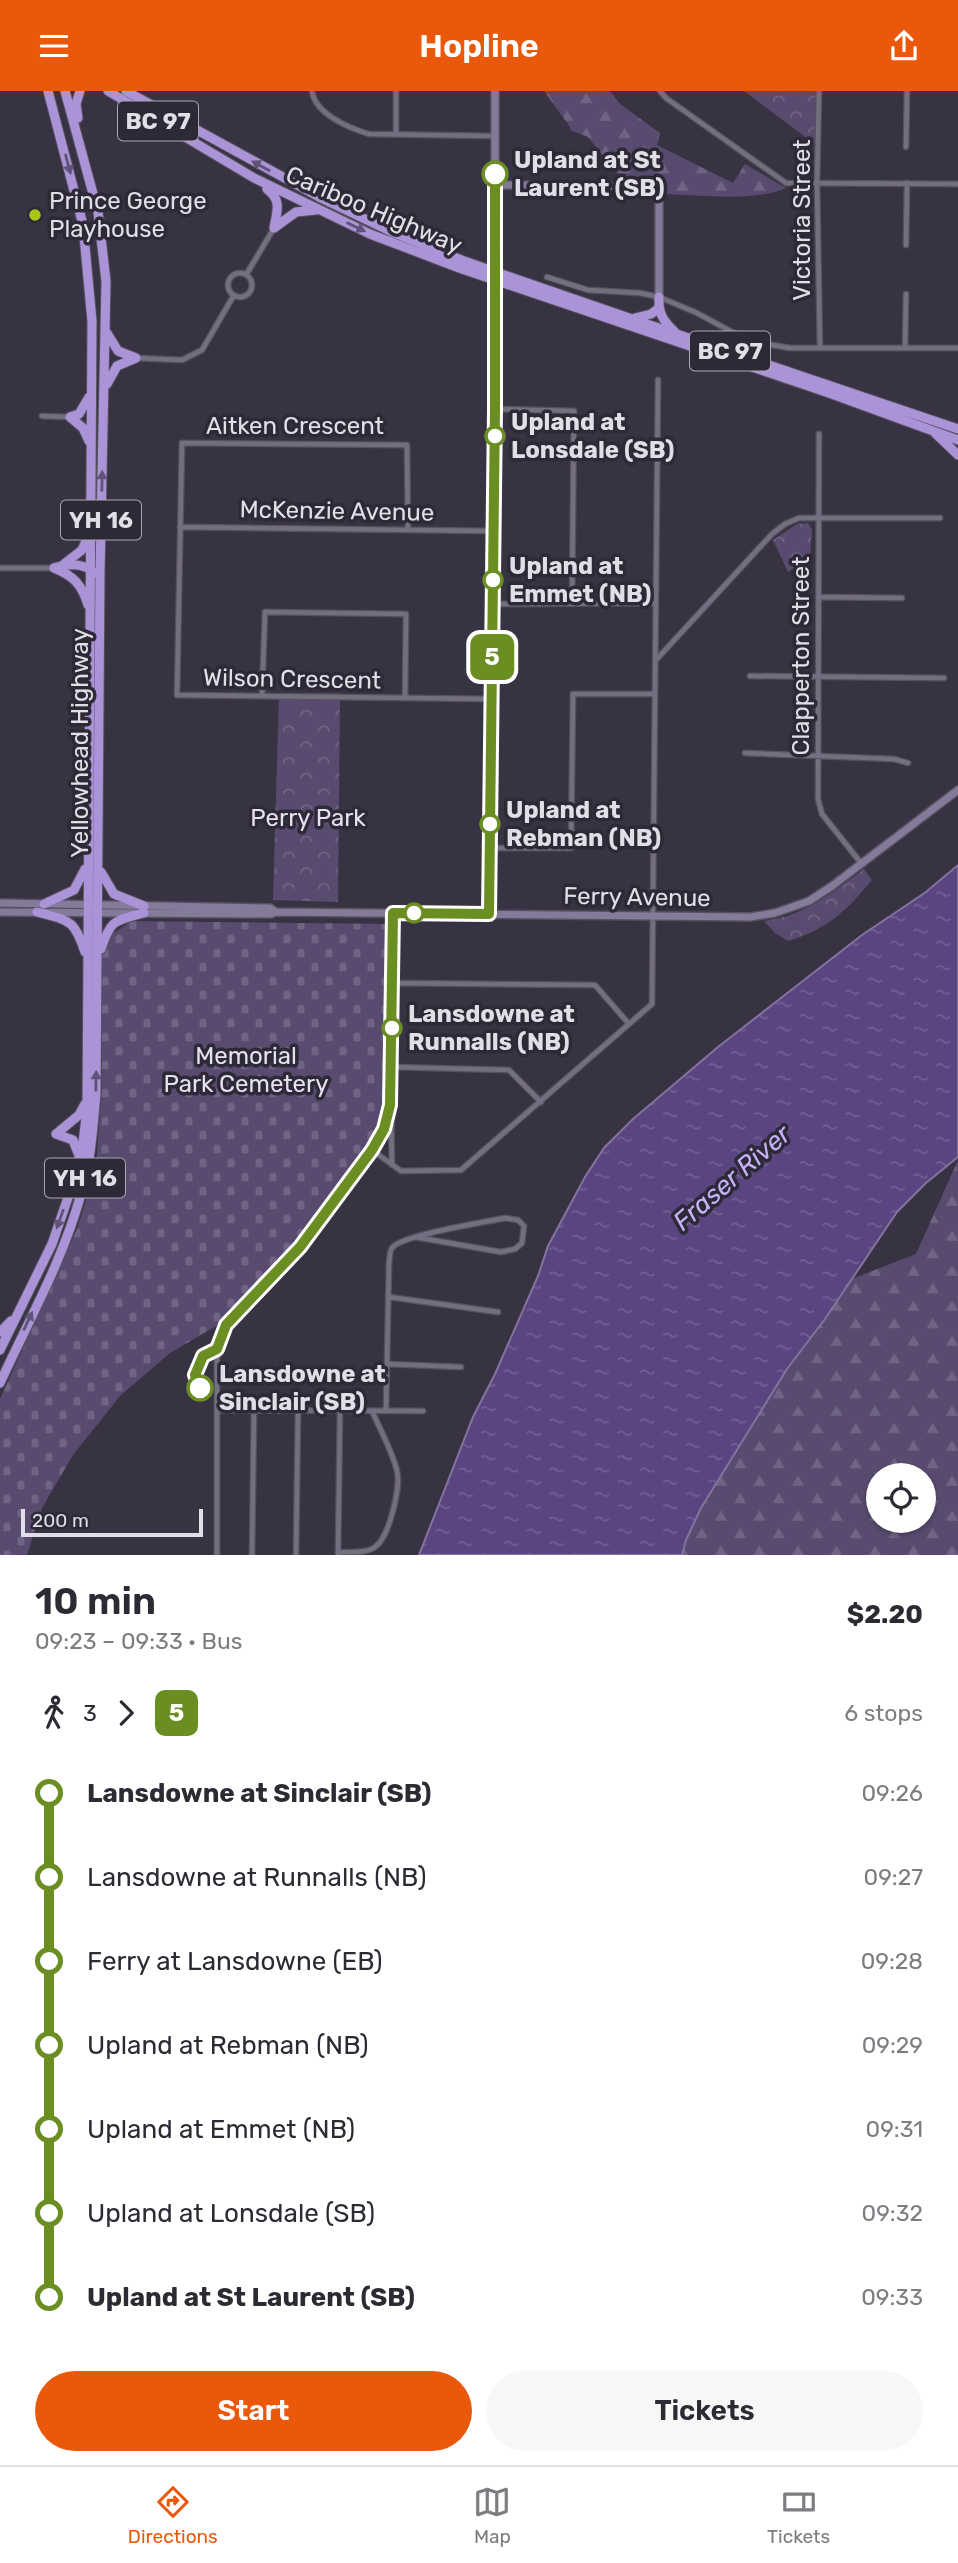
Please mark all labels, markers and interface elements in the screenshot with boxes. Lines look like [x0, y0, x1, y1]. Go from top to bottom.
icon: menu [35, 27, 73, 65]
text: Hopline [419, 27, 539, 65]
icon: share [885, 27, 923, 65]
road number: BC 97 [118, 101, 198, 141]
street label: Victoria Street [788, 139, 816, 301]
place label: Upland at St Laurent (SB) [514, 146, 665, 202]
one-way arrow [63, 154, 74, 176]
one-way arrow [251, 160, 271, 172]
street label: Cariboo Highway [282, 160, 466, 260]
marker: Upland at St Laurent (SB) [482, 161, 508, 187]
place label: Prince George Playhouse [49, 187, 207, 243]
marker: Prince George Playhouse [27, 207, 43, 223]
one-way arrow [345, 222, 366, 233]
road number: BC 97 [690, 332, 770, 371]
place label: Upland at Lonsdale (SB) [511, 408, 674, 464]
street label: Aitken Crescent [206, 412, 384, 440]
marker: Upland at Lonsdale (SB) [485, 426, 505, 446]
one-way arrow [96, 470, 108, 492]
street label: McKenzie Avenue [239, 495, 435, 527]
road number: YH 16 [61, 501, 141, 539]
place label: Upland at Emmet (NB) [509, 552, 652, 608]
street label: Clapperton Street [787, 556, 815, 756]
marker: Upland at Emmet (NB) [483, 570, 503, 590]
street label: Yellowhead Highway [66, 628, 94, 858]
line badge: 5 [469, 634, 515, 680]
text: 5 [484, 643, 500, 671]
street label: Wilson Crescent [203, 663, 381, 695]
place label: Upland at Rebman (NB) [506, 796, 661, 852]
park label: Perry Park [250, 804, 366, 832]
marker: Upland at Rebman (NB) [480, 814, 500, 834]
street label: Ferry Avenue [563, 882, 711, 912]
unlabelled marker [404, 903, 424, 923]
place label: Lansdowne at Runnalls (NB) [408, 1000, 575, 1056]
marker: Lansdowne at Runnalls (NB) [382, 1018, 402, 1038]
park label: Memorial Park Cemetery [164, 1042, 328, 1098]
one-way arrow [90, 1070, 102, 1092]
water label: Fraser River [667, 1118, 798, 1237]
road number: YH 16 [45, 1159, 125, 1197]
one-way arrow [55, 1208, 66, 1229]
one-way arrow [23, 1311, 34, 1331]
place label: Lansdowne at Sinclair (SB) [219, 1360, 386, 1416]
marker: Lansdowne at Sinclair (SB) [187, 1375, 213, 1401]
map controls [866, 1463, 936, 1533]
button: locate [866, 1463, 936, 1533]
scale bar [21, 1506, 203, 1538]
text: 200 m [32, 1509, 89, 1532]
text: 10 min [35, 1578, 156, 1624]
text: $2.20 [847, 1599, 923, 1630]
text: 09:23 – 09:33 · Bus [35, 1627, 243, 1655]
icon: walk [35, 1694, 73, 1732]
icon: forward [107, 1694, 145, 1732]
text: 3 [83, 1699, 97, 1727]
text: 5 [169, 1699, 184, 1727]
text: 6 stops [844, 1699, 923, 1727]
text: Lansdowne at Sinclair (SB) [87, 1778, 431, 1809]
text: 09:26 [861, 1779, 923, 1807]
text: Lansdowne at Runnalls (NB) [87, 1862, 427, 1893]
text: 09:27 [864, 1863, 923, 1891]
text: Ferry at Lansdowne (EB) [87, 1946, 383, 1977]
text: 09:28 [861, 1947, 923, 1975]
text: Upland at Rebman (NB) [87, 2030, 369, 2061]
text: 09:29 [862, 2031, 923, 2059]
text: Upland at Emmet (NB) [87, 2114, 355, 2145]
text: 09:31 [866, 2115, 923, 2143]
text: Upland at Lonsdale (SB) [87, 2198, 375, 2229]
text: 09:32 [862, 2199, 923, 2227]
text: Upland at St Laurent (SB) [87, 2282, 415, 2313]
text: 09:33 [861, 2283, 923, 2311]
button: Start [35, 2371, 472, 2451]
button: Tickets [486, 2371, 923, 2451]
tab: Directions [128, 2483, 218, 2548]
tab: Map [473, 2483, 511, 2548]
tab: Tickets [767, 2483, 830, 2548]

